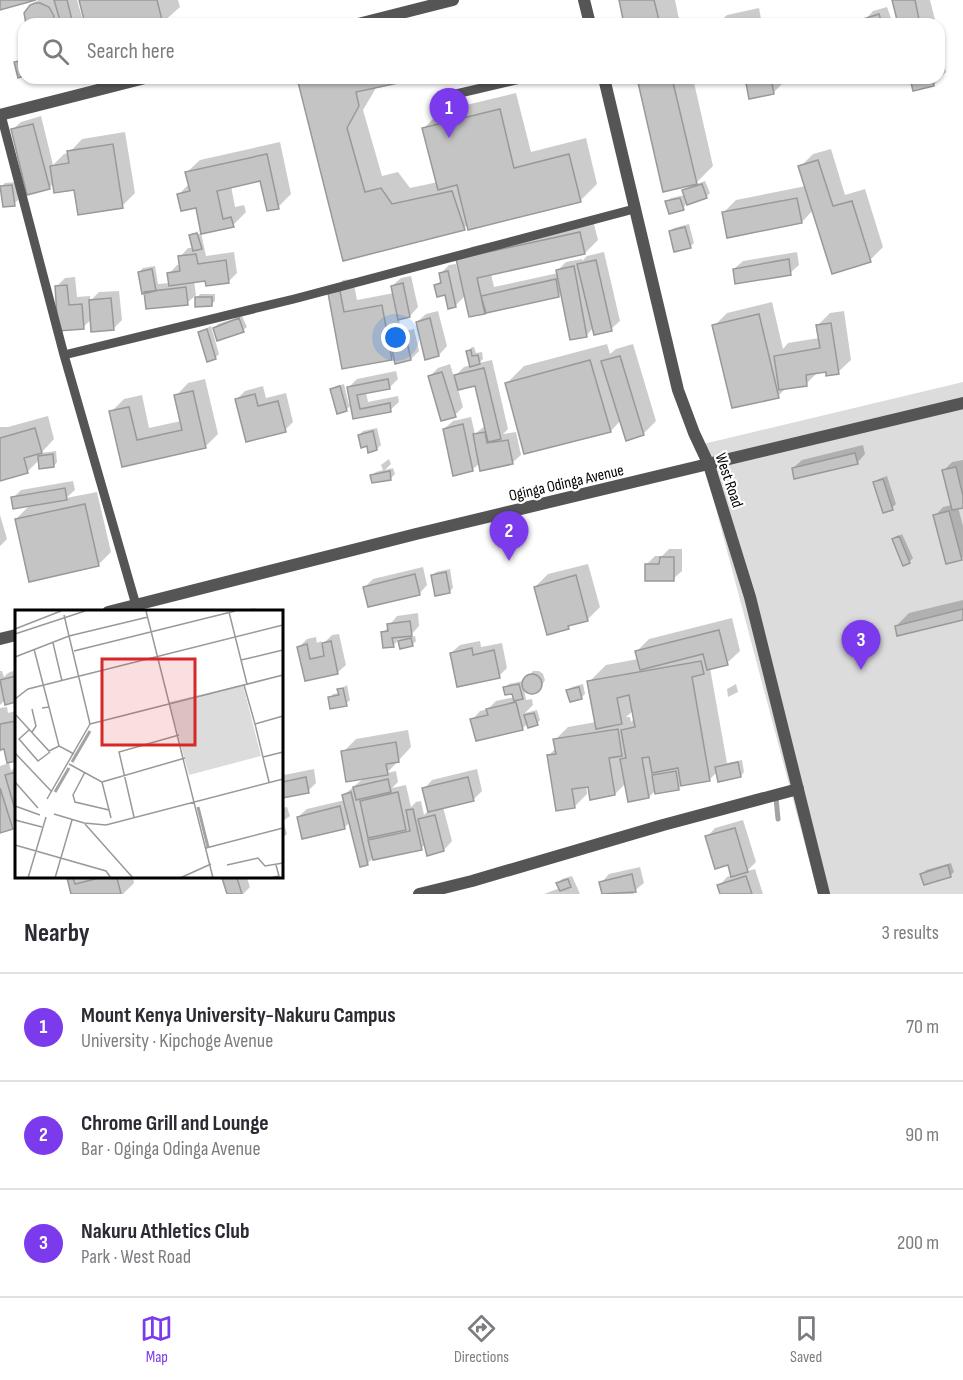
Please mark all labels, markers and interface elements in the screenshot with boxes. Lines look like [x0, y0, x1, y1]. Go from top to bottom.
search box [18, 18, 945, 84]
icon: search [39, 35, 72, 68]
text: Search here [87, 38, 174, 65]
pin: 1 [430, 88, 468, 138]
your location [381, 323, 410, 352]
street label: West Road [710, 451, 747, 510]
street label: Oginga Odinga Avenue [507, 461, 626, 506]
pin: 2 [490, 512, 528, 561]
inset map [15, 610, 284, 879]
pin: 3 [842, 620, 880, 670]
text: Nearby [24, 918, 90, 949]
text: 3 results [882, 921, 939, 945]
text: Mount Kenya University-Nakuru Campus [81, 1002, 396, 1029]
text: 1 [40, 1015, 47, 1039]
text: 70 m [906, 1015, 939, 1039]
text: University · Kipchoge Avenue [81, 1029, 273, 1053]
text: Chrome Grill and Lounge [81, 1110, 269, 1137]
text: 2 [39, 1123, 48, 1147]
text: 90 m [905, 1123, 939, 1147]
text: Bar · Oginga Odinga Avenue [81, 1137, 260, 1161]
text: Nakuru Athletics Club [81, 1218, 249, 1245]
text: 3 [39, 1231, 48, 1255]
text: 200 m [897, 1231, 939, 1255]
text: Park · West Road [81, 1245, 191, 1269]
tab: Map [140, 1312, 173, 1367]
tab: Directions [454, 1312, 509, 1367]
tab: Saved [790, 1312, 823, 1367]

